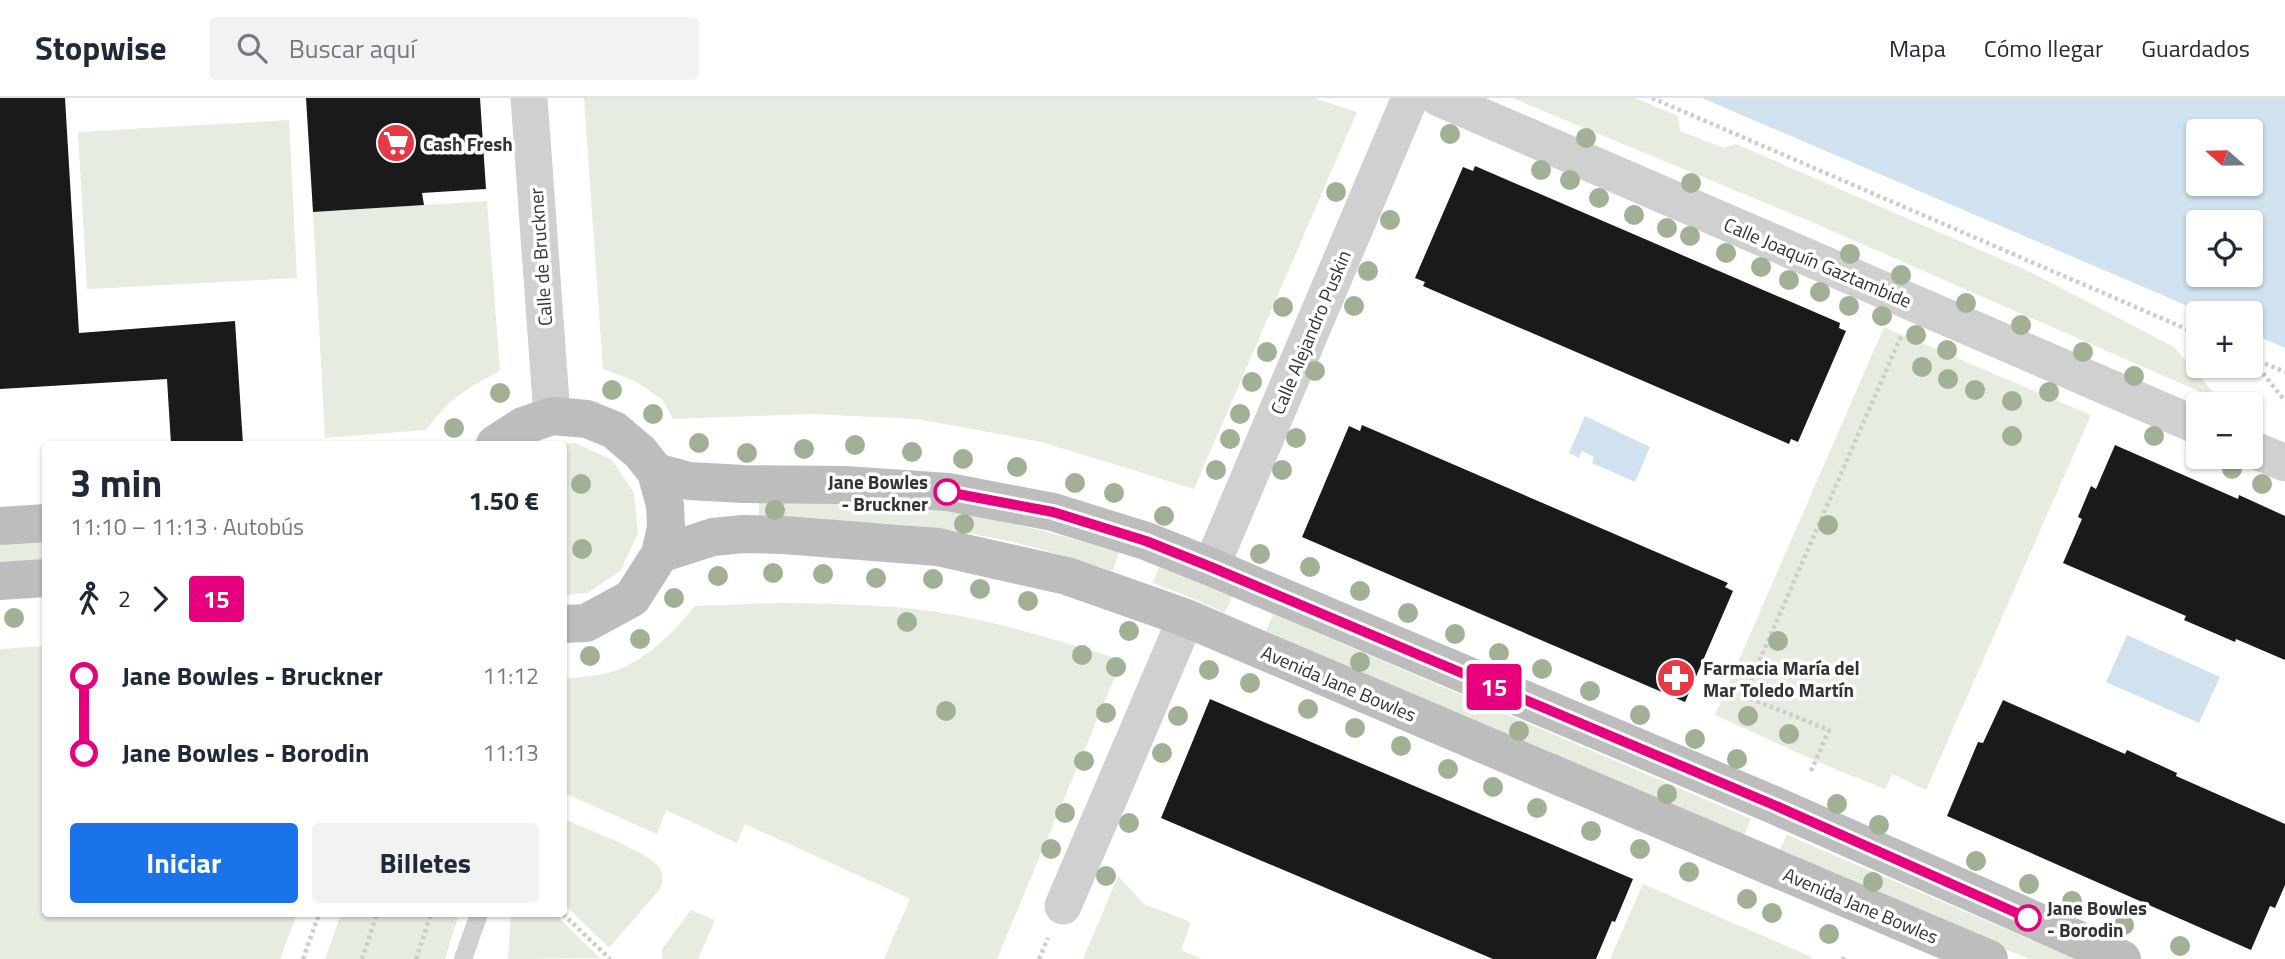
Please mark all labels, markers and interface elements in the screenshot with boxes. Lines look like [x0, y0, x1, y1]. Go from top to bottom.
search box [209, 17, 699, 80]
text: Stopwise [35, 23, 167, 73]
icon: search [233, 29, 271, 67]
text: Buscar aquí [289, 29, 416, 68]
text: Mapa [1889, 30, 1946, 66]
text: Cómo llegar [1984, 30, 2103, 66]
text: Guardados [2141, 30, 2250, 66]
north arrow [2186, 119, 2263, 196]
map controls [2186, 119, 2263, 469]
supermarket icon: Cash Fresh [375, 122, 417, 164]
place label: Cash Fresh [423, 129, 513, 158]
street label: Calle de Bruckner [521, 187, 559, 327]
street label: Calle Joaquín Gaztambide [1719, 209, 1917, 315]
button: locate [2186, 210, 2263, 287]
street label: Calle Alejandro Puskin [1262, 245, 1358, 419]
button: + [2186, 301, 2263, 378]
button: − [2186, 392, 2263, 469]
text: 3 min [70, 454, 162, 512]
place label: Jane Bowles - Bruckner [828, 467, 928, 518]
marker: Jane Bowles - Bruckner [934, 479, 960, 505]
text: 1.50 € [468, 481, 539, 520]
text: 11:10 – 11:13 · Autobús [70, 509, 304, 544]
icon: walk [70, 580, 108, 618]
icon: forward [141, 580, 179, 618]
text: 2 [118, 581, 131, 616]
text: 15 [203, 581, 230, 617]
street label: Avenida Jane Bowles [1257, 637, 1421, 729]
place label: Farmacia María del Mar Toledo Martín [1703, 653, 1860, 704]
text: Jane Bowles - Bruckner [122, 656, 383, 695]
pharmacy icon: Farmacia María del Mar Toledo Martín [1655, 657, 1697, 699]
text: 11:12 [482, 658, 539, 693]
line badge: 15 [1462, 664, 1526, 710]
text: 15 [1481, 669, 1507, 705]
text: Jane Bowles - Borodin [122, 733, 369, 772]
text: 11:13 [482, 735, 539, 770]
button: Iniciar [70, 823, 298, 903]
button: Billetes [312, 823, 539, 903]
street label: Avenida Jane Bowles [1779, 859, 1943, 951]
place label: Jane Bowles - Borodin [2047, 893, 2147, 944]
marker: Jane Bowles - Borodin [2015, 905, 2041, 931]

